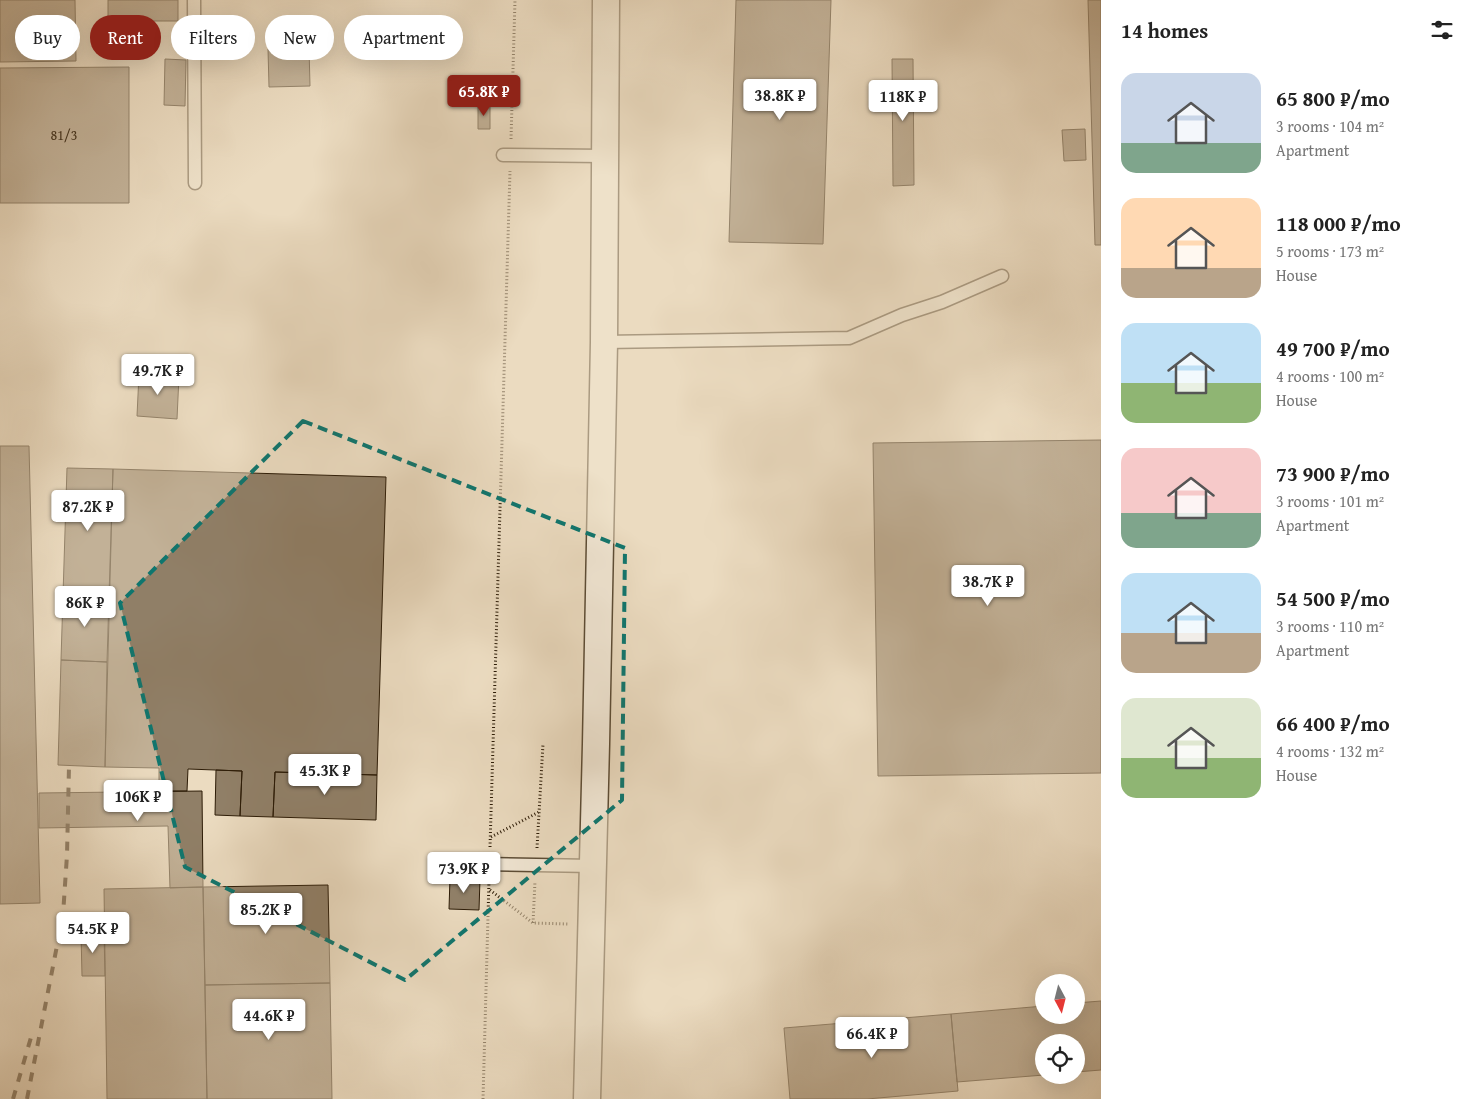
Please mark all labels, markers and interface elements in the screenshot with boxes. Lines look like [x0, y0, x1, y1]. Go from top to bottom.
chip: Buy [15, 15, 80, 60]
chip: Rent [90, 15, 161, 60]
chip: Filters [171, 15, 255, 60]
chip: New [265, 15, 334, 60]
chip: Apartment [344, 15, 463, 60]
text: 14 homes [1121, 15, 1208, 46]
icon: filters [1428, 16, 1456, 44]
pin: 65.8K ₽ [438, 74, 530, 117]
pin: 38.8K ₽ [734, 78, 826, 121]
text: 65.8K ₽ [458, 79, 510, 103]
pin: 118K ₽ [862, 80, 944, 122]
text: 38.8K ₽ [754, 83, 806, 107]
text: 65 800 ₽/mo [1276, 83, 1390, 114]
text: 118K ₽ [880, 84, 926, 108]
icon: home [1161, 93, 1221, 153]
text: 3 rooms · 104 m² [1276, 114, 1384, 138]
house number: 81/3 [51, 125, 77, 145]
text: Apartment [1276, 138, 1349, 162]
text: 118 000 ₽/mo [1276, 208, 1401, 239]
icon: home [1161, 218, 1221, 278]
text: 5 rooms · 173 m² [1276, 239, 1384, 263]
text: House [1276, 263, 1317, 287]
text: 49 700 ₽/mo [1276, 333, 1390, 364]
icon: home [1161, 343, 1221, 403]
pin: 49.7K ₽ [112, 354, 204, 396]
text: 49.7K ₽ [132, 358, 184, 382]
text: 4 rooms · 100 m² [1276, 364, 1384, 388]
text: House [1276, 388, 1317, 412]
text: 73 900 ₽/mo [1276, 458, 1390, 489]
icon: home [1161, 468, 1221, 528]
text: 3 rooms · 101 m² [1276, 489, 1384, 513]
pin: 87.2K ₽ [42, 490, 134, 532]
text: 87.2K ₽ [62, 494, 114, 518]
text: Apartment [1276, 513, 1349, 537]
pin: 38.7K ₽ [942, 564, 1034, 607]
text: 38.7K ₽ [962, 569, 1014, 593]
text: 54 500 ₽/mo [1276, 583, 1390, 614]
pin: 86K ₽ [50, 586, 120, 628]
text: 86K ₽ [66, 590, 104, 614]
icon: home [1161, 593, 1221, 653]
text: 3 rooms · 110 m² [1276, 614, 1384, 638]
text: Apartment [1276, 638, 1349, 662]
text: 66 400 ₽/mo [1276, 708, 1390, 739]
icon: home [1161, 718, 1221, 778]
text: 4 rooms · 132 m² [1276, 739, 1384, 763]
pin: 45.3K ₽ [279, 754, 371, 796]
text: 45.3K ₽ [299, 758, 351, 782]
text: House [1276, 763, 1317, 787]
pin: 106K ₽ [97, 780, 179, 822]
text: 106K ₽ [115, 784, 161, 808]
pin: 73.9K ₽ [418, 852, 510, 894]
text: 73.9K ₽ [438, 856, 490, 880]
pin: 85.2K ₽ [220, 892, 312, 935]
text: 85.2K ₽ [240, 897, 292, 921]
pin: 54.5K ₽ [47, 912, 139, 954]
text: 54.5K ₽ [67, 916, 119, 940]
north arrow [1035, 974, 1085, 1024]
map controls [1035, 974, 1085, 1084]
pin: 44.6K ₽ [223, 998, 315, 1041]
text: 44.6K ₽ [243, 1003, 295, 1027]
pin: 66.4K ₽ [826, 1016, 918, 1059]
text: 66.4K ₽ [846, 1021, 898, 1045]
button: locate [1035, 1034, 1085, 1084]

